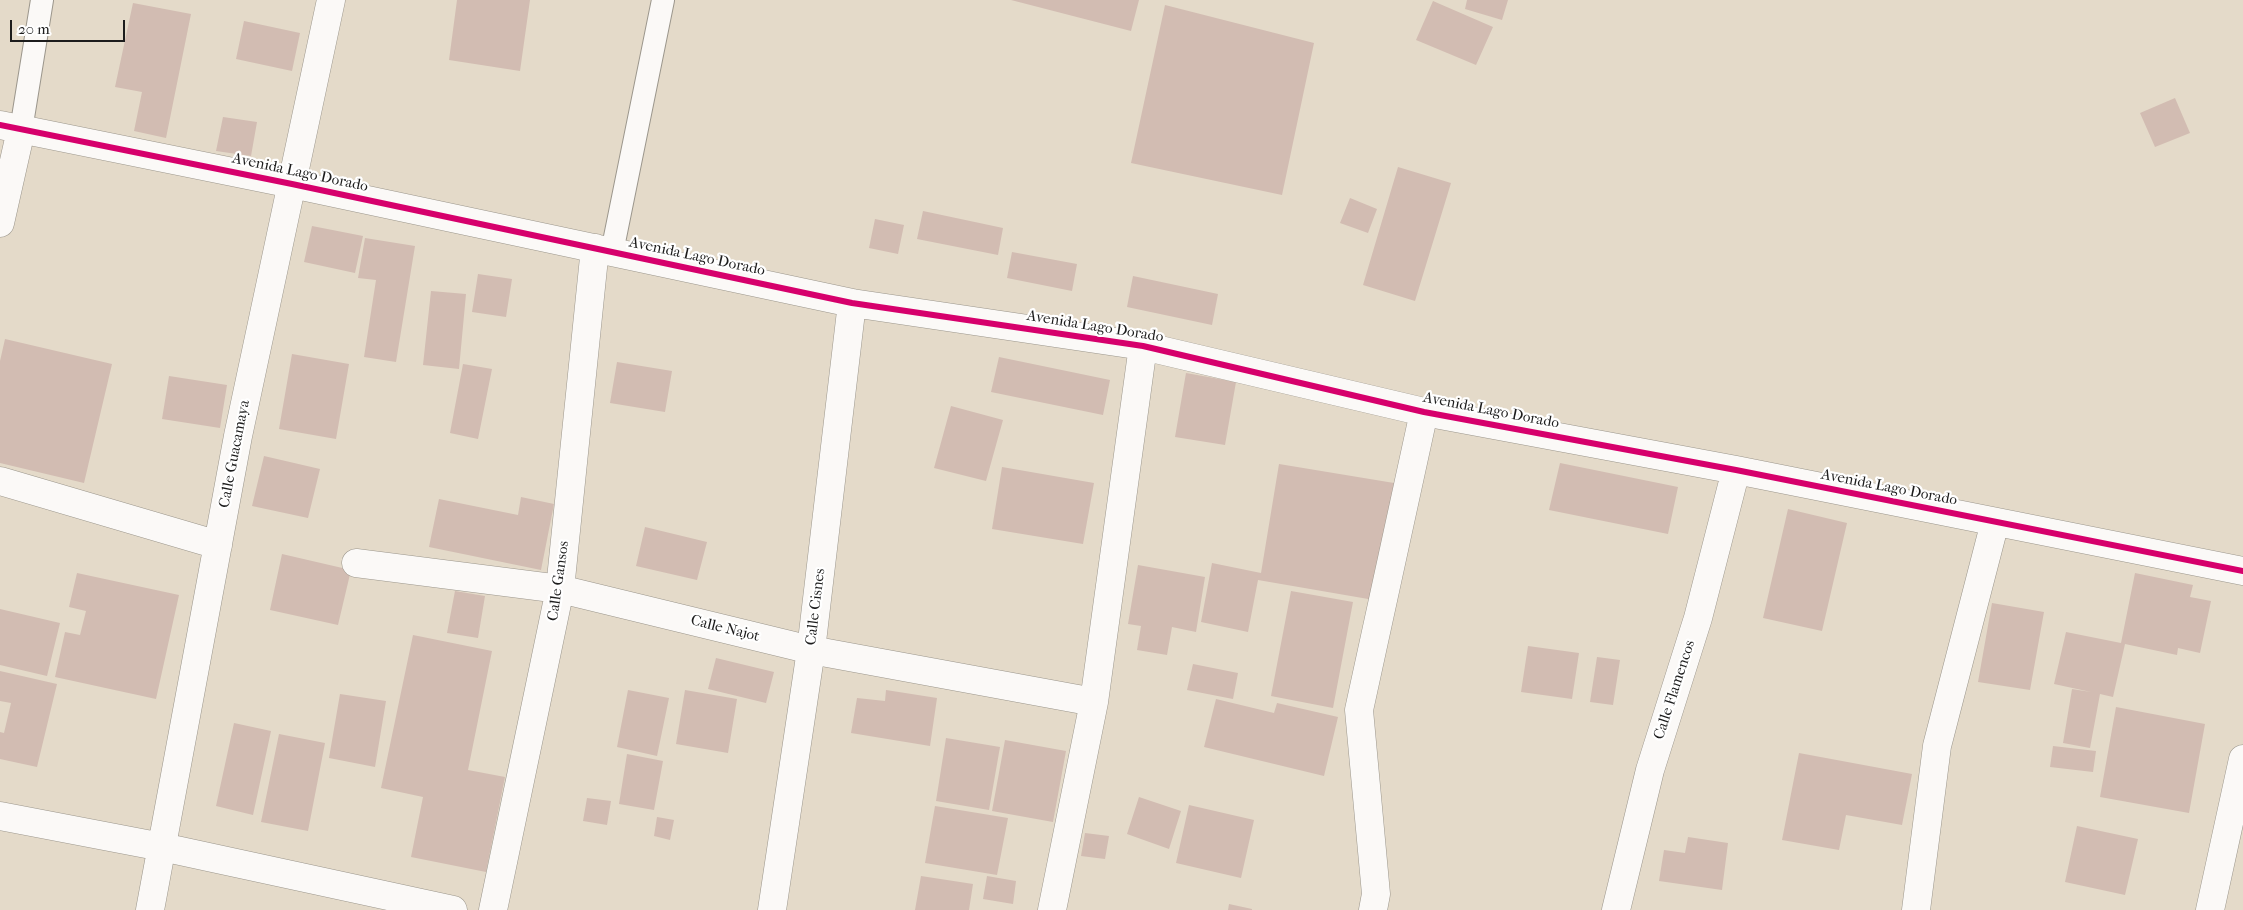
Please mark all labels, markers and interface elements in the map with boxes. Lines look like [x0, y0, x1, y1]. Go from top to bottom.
scale bar [12, 10, 128, 42]
text: 20 m [18, 20, 50, 38]
street label: Avenida Lago Dorado [231, 150, 369, 196]
street label: Avenida Lago Dorado [628, 234, 766, 280]
street label: Avenida Lago Dorado [1025, 307, 1165, 347]
street label: Avenida Lago Dorado [1421, 389, 1561, 433]
street label: Calle Guacamaya [216, 399, 254, 509]
street label: Avenida Lago Dorado [1819, 466, 1959, 510]
street label: Calle Gansos [544, 540, 574, 622]
street label: Calle Cisnes [802, 567, 830, 647]
street label: Calle Najot [689, 612, 761, 646]
street label: Calle Flamencos [1650, 638, 1700, 742]

